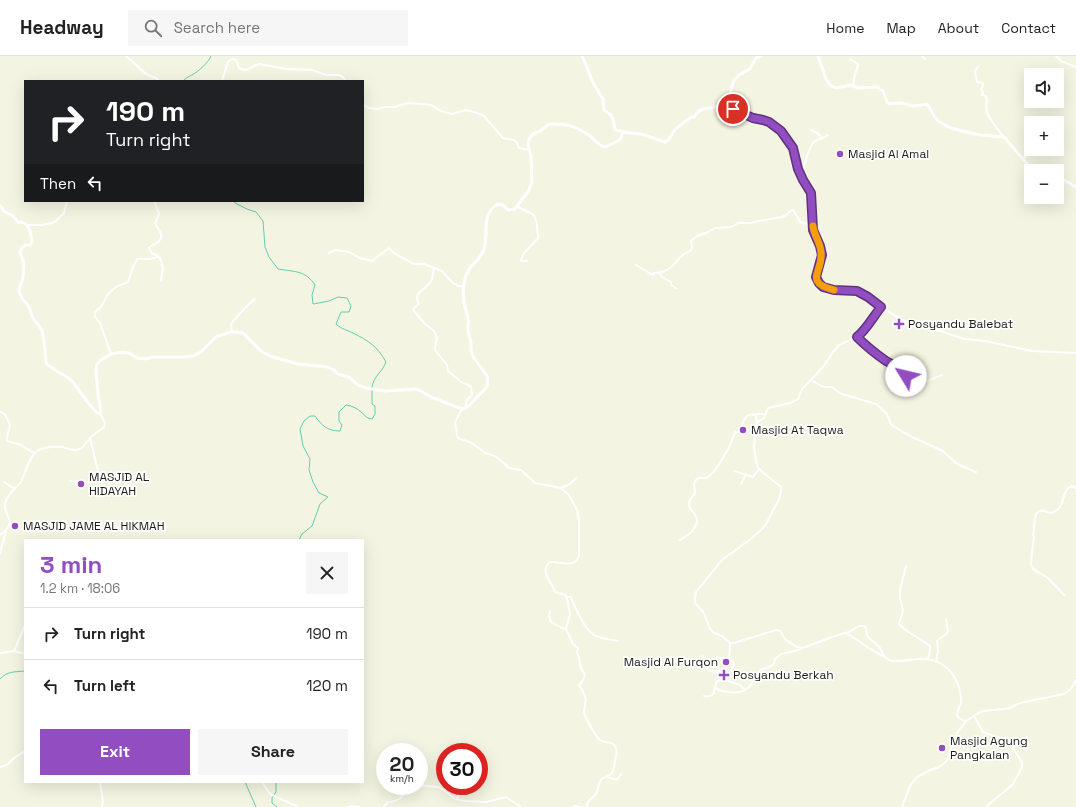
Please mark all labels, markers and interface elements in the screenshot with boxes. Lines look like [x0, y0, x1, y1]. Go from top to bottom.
search box [128, 10, 408, 46]
text: Headway [20, 15, 104, 40]
icon: search [142, 17, 164, 39]
text: Search here [174, 18, 260, 37]
text: Home [826, 19, 864, 37]
text: Map [886, 19, 916, 37]
text: About [938, 19, 979, 37]
text: Contact [1001, 19, 1056, 37]
map controls [1024, 68, 1064, 204]
button: sound [1024, 68, 1064, 108]
pin [716, 92, 750, 126]
text: 190 m [106, 93, 185, 129]
icon: right [40, 96, 92, 148]
icon: arrive [722, 98, 744, 120]
button: + [1024, 116, 1064, 156]
text: Turn right [106, 128, 190, 151]
place label: Masjid Al Amal [848, 146, 929, 162]
marker: Masjid Al Amal [835, 149, 845, 159]
button: − [1024, 164, 1064, 204]
icon: left [84, 172, 106, 194]
text: Then [40, 174, 76, 193]
place label: Posyandu Balebat [908, 316, 1013, 332]
marker: Posyandu Balebat [893, 318, 905, 330]
position arrow [885, 355, 927, 397]
place label: Masjid At Taqwa [751, 422, 844, 438]
marker: Masjid At Taqwa [738, 425, 748, 435]
place label: MASJID AL HIDAYAH [89, 469, 150, 499]
marker: MASJID AL HIDAYAH [76, 479, 86, 489]
place label: MASJID JAME AL HIKMAH [23, 518, 165, 534]
marker: MASJID JAME AL HIKMAH [10, 521, 20, 531]
text: 3 min [40, 549, 102, 580]
button: close [306, 552, 348, 594]
text: 1.2 km · 18:06 [40, 580, 120, 597]
icon: right [40, 623, 62, 645]
text: Turn right [74, 624, 145, 643]
text: 190 m [306, 624, 348, 643]
place label: Masjid Al Furqon [624, 654, 718, 670]
marker: Masjid Al Furqon [721, 657, 731, 667]
place label: Posyandu Berkah [733, 667, 834, 683]
marker: Posyandu Berkah [718, 669, 730, 681]
icon: left [40, 675, 62, 697]
text: Turn left [74, 676, 136, 695]
text: 120 m [306, 676, 348, 695]
button: Exit [40, 729, 190, 775]
button: Share [198, 729, 348, 775]
place label: Masjid Agung Pangkalan [950, 733, 1028, 763]
speed limit sign: 30 [436, 743, 488, 795]
marker: Masjid Agung Pangkalan [937, 743, 947, 753]
text: 20 [390, 751, 414, 777]
text: km/h [390, 772, 414, 785]

